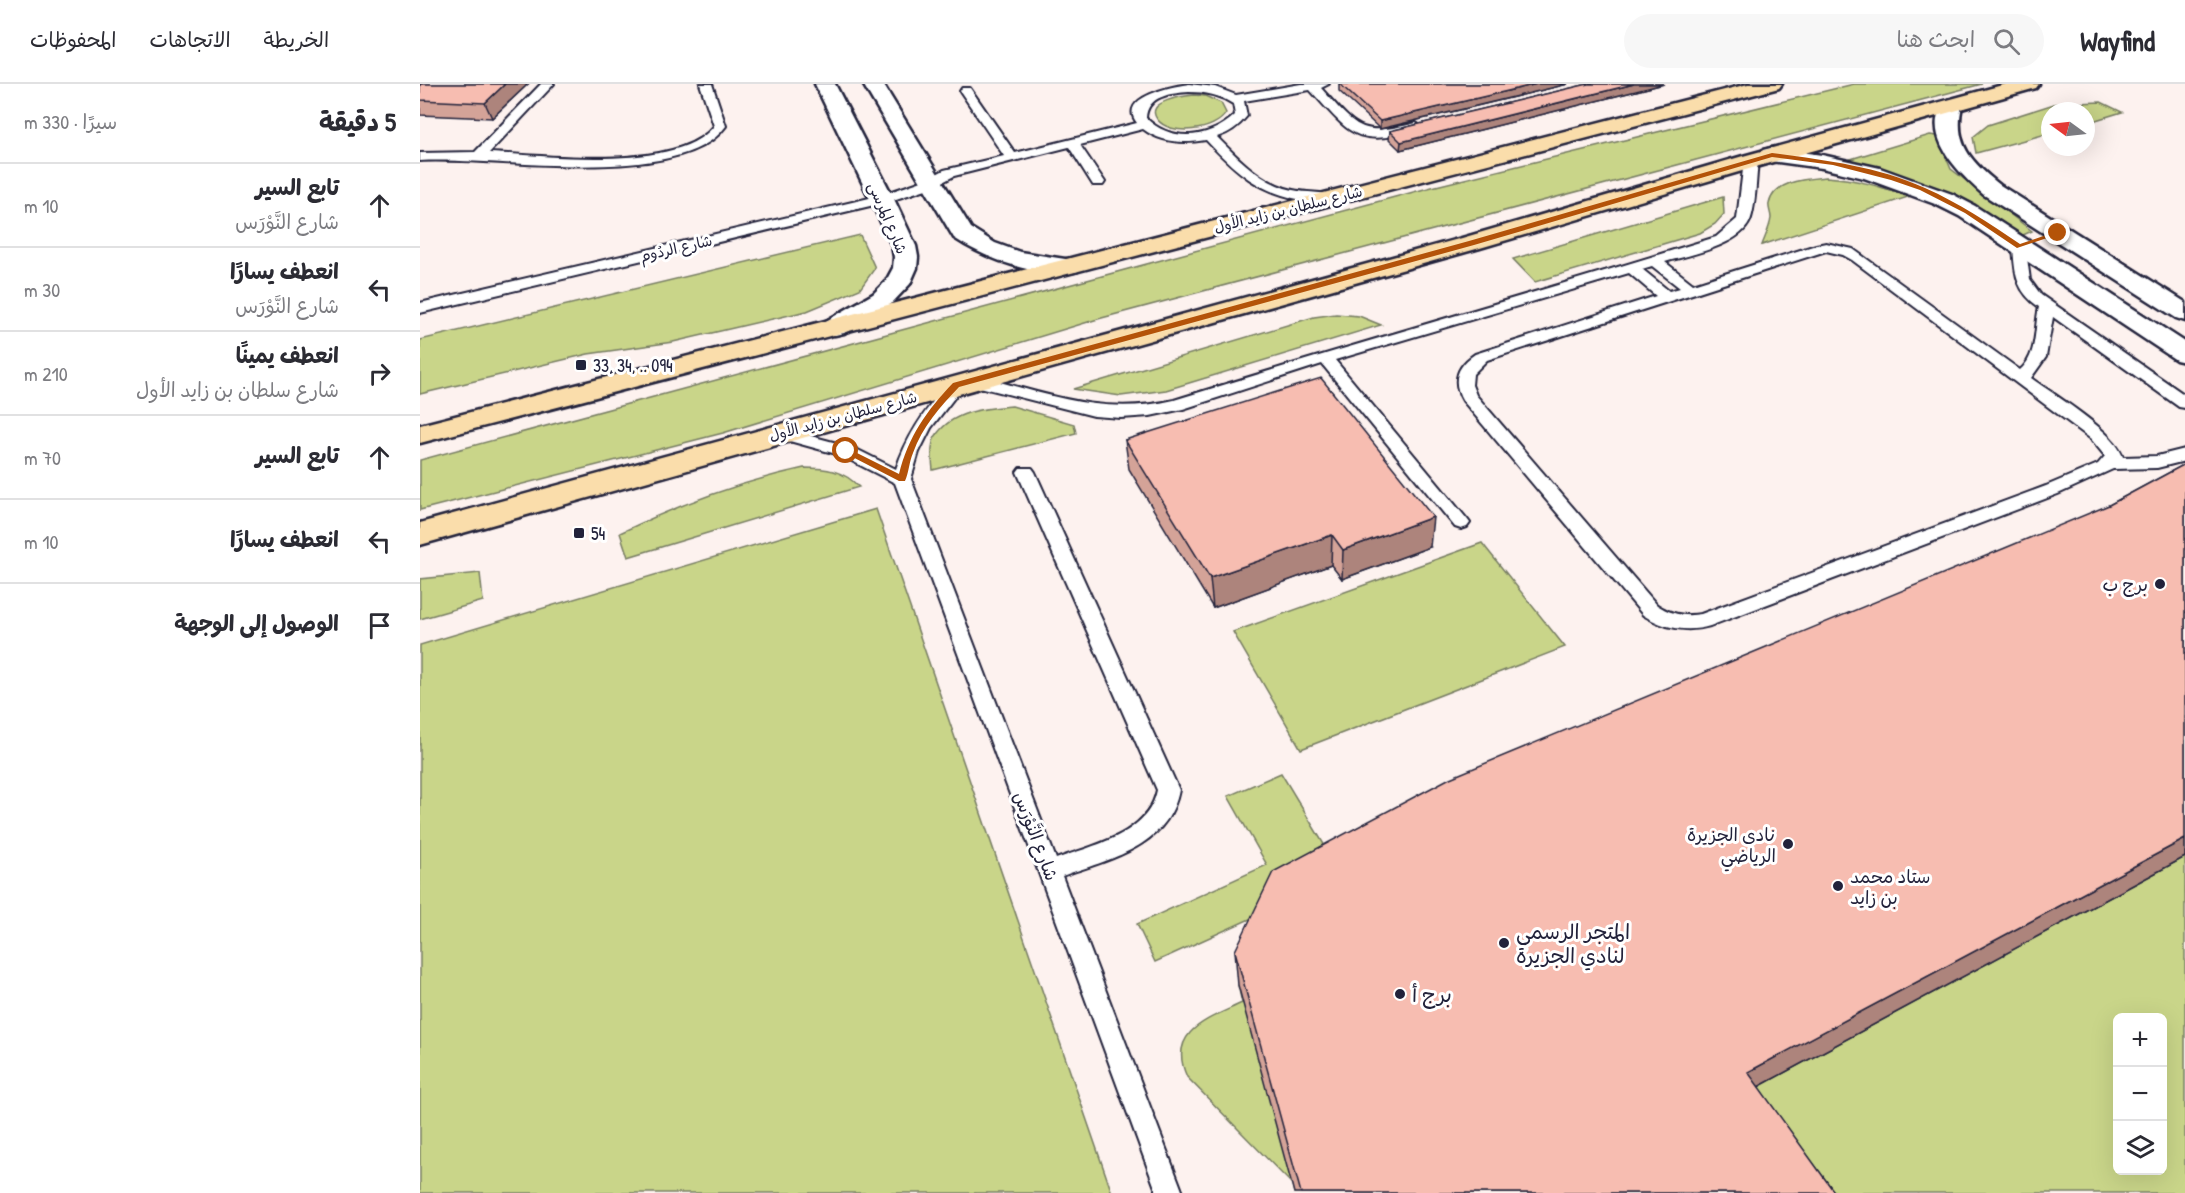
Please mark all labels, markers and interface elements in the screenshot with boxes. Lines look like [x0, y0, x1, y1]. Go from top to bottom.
search box [1624, 14, 2044, 68]
text: Wayfind [2080, 22, 2155, 60]
text: ابحث هنا [1897, 24, 1975, 54]
text: المحفوظات [30, 25, 116, 54]
text: الاتجاهات [149, 25, 231, 54]
text: الخريطة [264, 25, 329, 54]
icon: search [1990, 25, 2023, 58]
north arrow [2041, 102, 2095, 156]
text: 5 دقيقة [319, 104, 396, 139]
text: سيرًا · 330 m [24, 108, 117, 135]
text: تابع السير [256, 172, 339, 202]
street label: شارع المرسى [863, 179, 913, 257]
street label: شارع سلطان بن زايد الأول [1212, 180, 1364, 238]
icon: ahead [363, 189, 396, 222]
text: 10 m [24, 192, 58, 219]
text: شارع النَّوْرَس [235, 208, 339, 235]
route end [2044, 219, 2070, 245]
street label: شارع الردُوم [638, 229, 715, 268]
text: انعطف يسارًا [230, 256, 339, 286]
icon: left [363, 273, 396, 306]
text: 30 m [24, 276, 60, 303]
text: شارع النَّوْرَس [235, 292, 339, 319]
text: انعطف يمينًا [236, 340, 339, 370]
place label: 33, 34, .. 094 [593, 353, 673, 378]
icon: right [363, 357, 396, 390]
marker: 33, 34, .. 094 [574, 358, 588, 372]
text: 210 m [24, 360, 68, 387]
text: شارع سلطان بن زايد الأول [136, 376, 339, 403]
street label: شارع سلطان بن زايد الأول [767, 386, 919, 446]
route start [832, 437, 858, 463]
text: تابع السير [256, 440, 339, 470]
icon: ahead [363, 441, 396, 474]
text: 70 m [24, 444, 61, 471]
place label: 54 [591, 521, 606, 546]
text: انعطف يسارًا [230, 524, 339, 554]
icon: left [363, 525, 396, 558]
marker: 54 [572, 526, 586, 540]
text: 10 m [24, 528, 58, 555]
place label: برج ب [2102, 572, 2148, 597]
marker: برج ب [2153, 577, 2167, 591]
text: الوصول إلى الوجهة [174, 608, 339, 638]
icon: arrive [363, 609, 396, 642]
street label: شارع النَّوْرَس [1008, 788, 1064, 884]
place label: نادى الجزيرة الرياضي [1687, 822, 1776, 872]
marker: نادى الجزيرة الرياضي [1781, 837, 1795, 851]
place label: ستاد محمد بن زايد [1850, 864, 1931, 910]
marker: ستاد محمد بن زايد [1831, 879, 1845, 893]
place label: المتجر الرسمي لنادي الجزيرة [1516, 917, 1630, 971]
marker: المتجر الرسمي لنادي الجزيرة [1497, 936, 1511, 950]
place label: برج أ [1412, 980, 1452, 1009]
marker: برج أ [1393, 987, 1407, 1001]
map controls [2113, 1013, 2167, 1175]
button: + [2113, 1013, 2167, 1067]
button: − [2113, 1067, 2167, 1121]
button: layers [2113, 1121, 2167, 1175]

